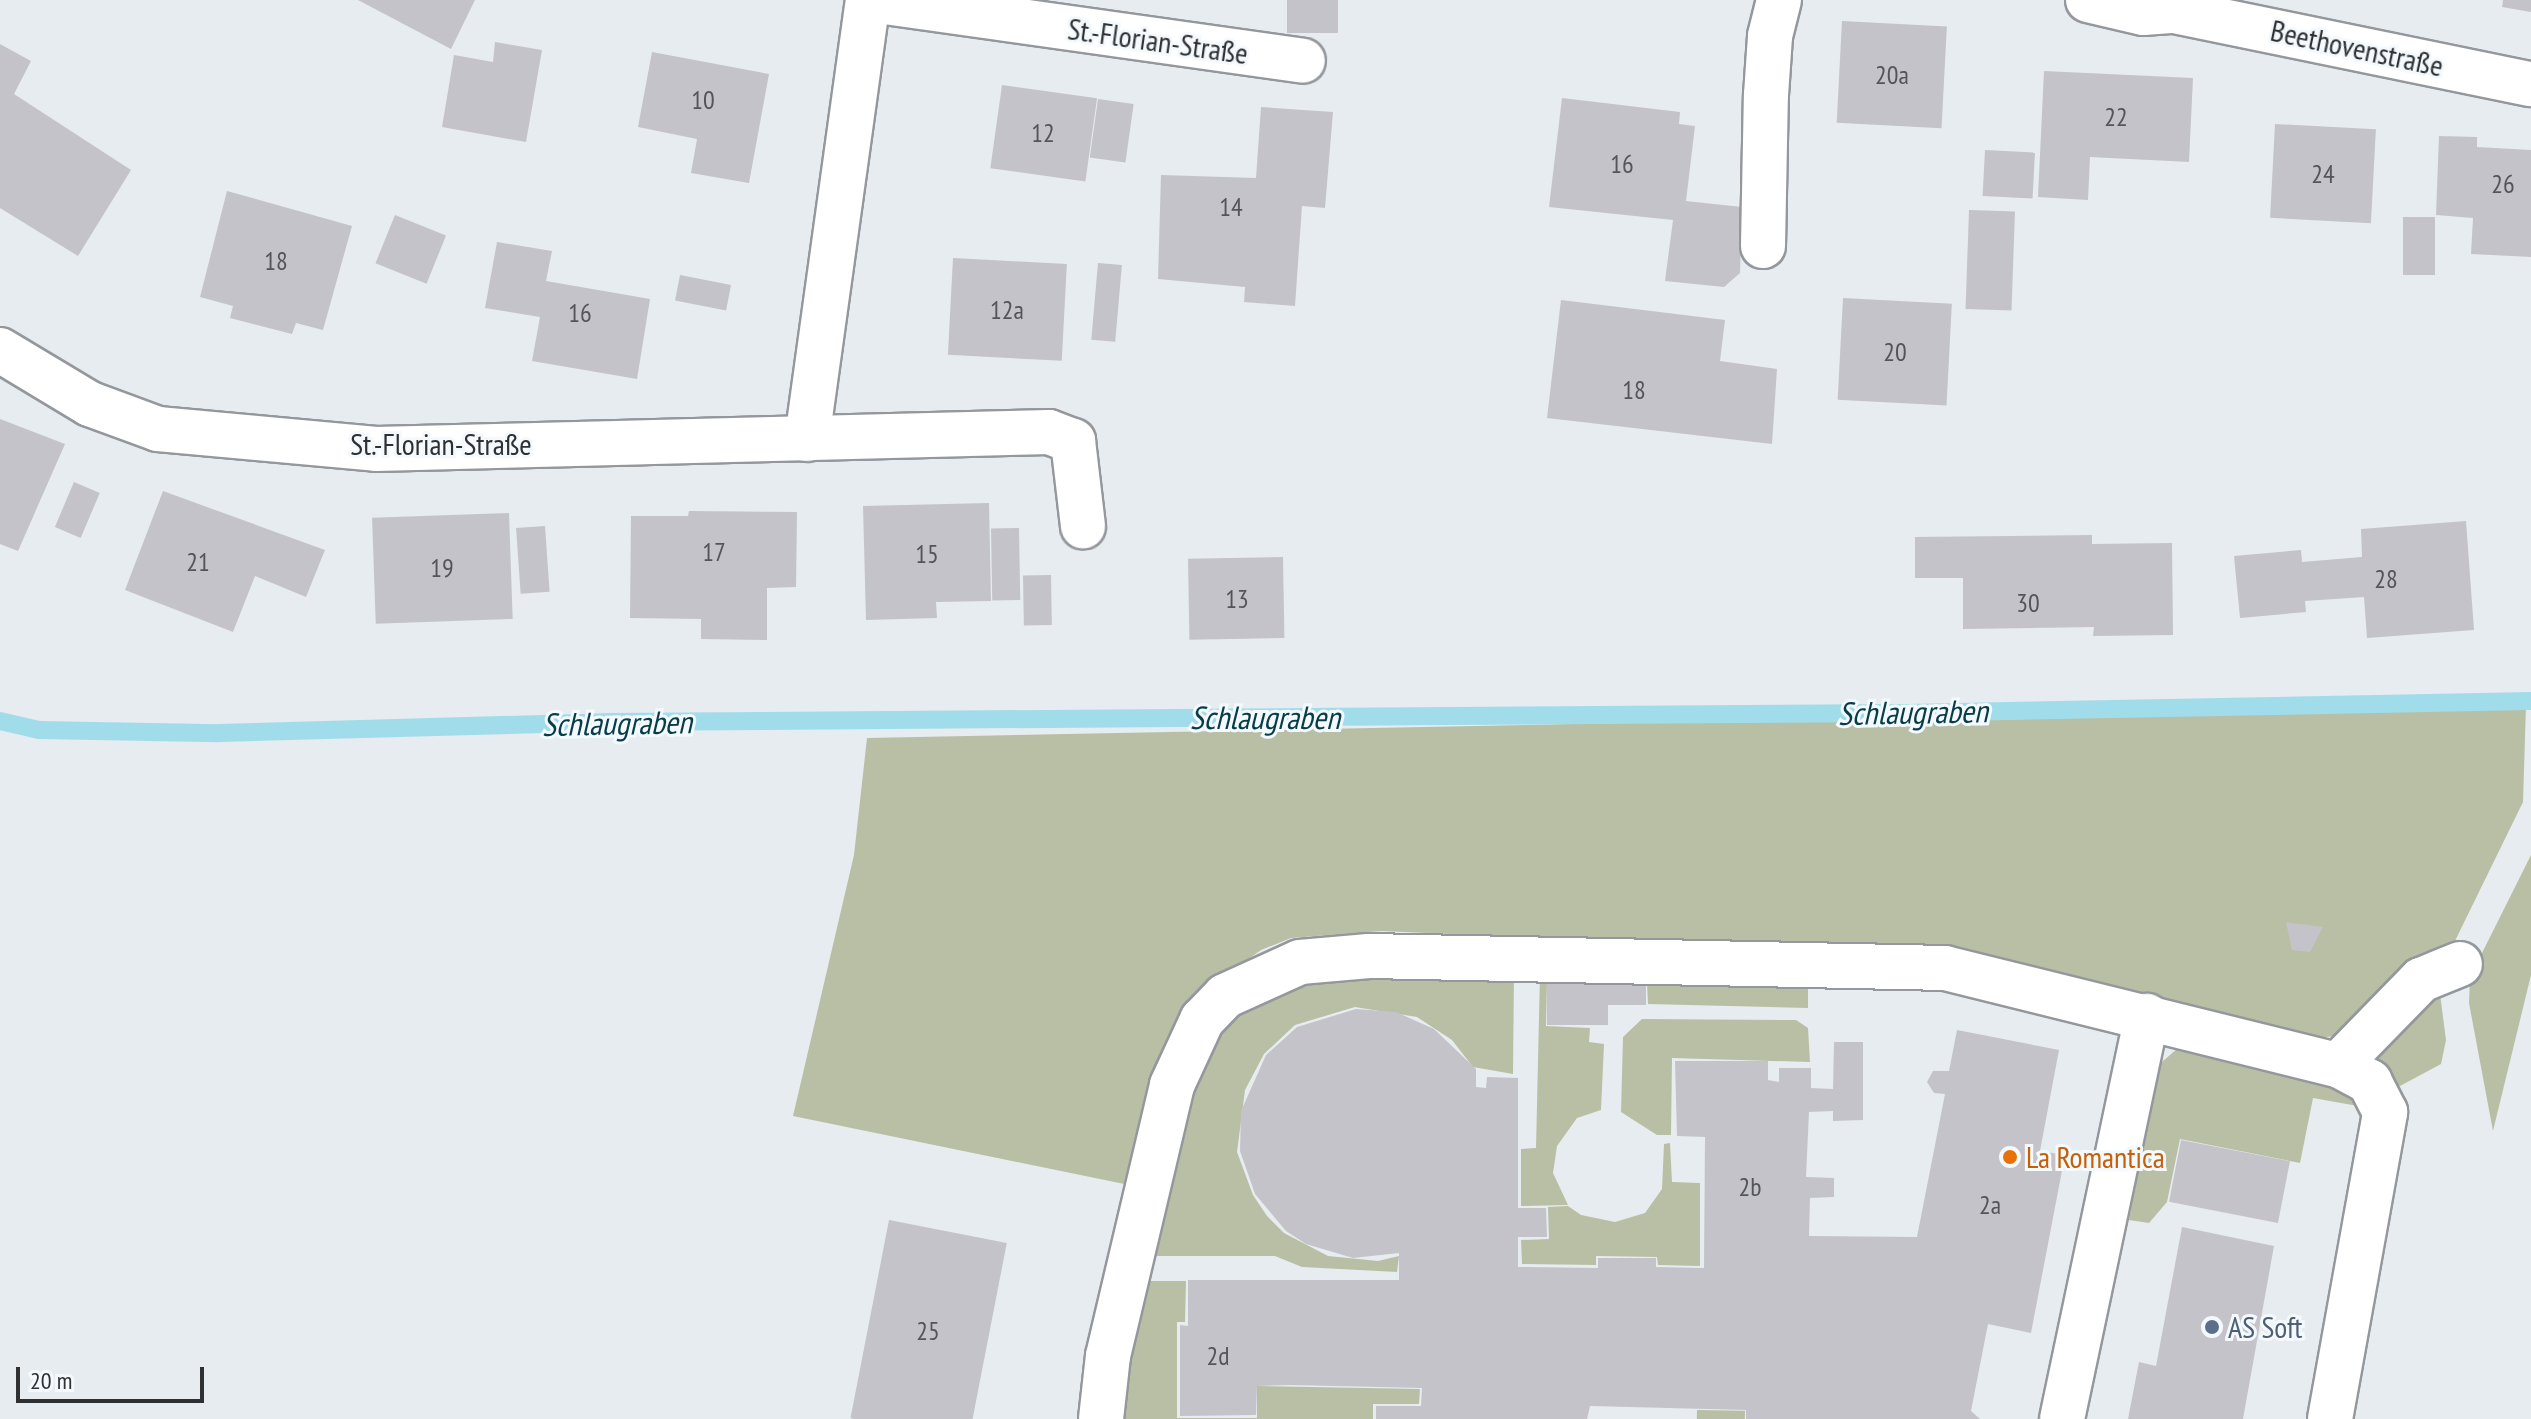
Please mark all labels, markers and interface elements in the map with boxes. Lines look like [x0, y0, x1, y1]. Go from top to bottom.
street label: St.-Florian-Straße [1066, 11, 1250, 71]
street label: Beethovenstraße [2267, 12, 2447, 84]
house number: 20a [1875, 59, 1909, 91]
house number: 10 [691, 84, 715, 116]
house number: 22 [2104, 101, 2128, 133]
house number: 12 [1031, 117, 1055, 149]
house number: 16 [1610, 148, 1634, 180]
house number: 24 [2311, 158, 2335, 190]
house number: 26 [2491, 168, 2515, 200]
house number: 14 [1219, 191, 1243, 223]
house number: 18 [264, 245, 288, 277]
house number: 12a [990, 294, 1024, 326]
house number: 16 [568, 297, 592, 329]
house number: 20 [1883, 336, 1907, 368]
house number: 18 [1622, 374, 1646, 406]
street label: St.-Florian-Straße [350, 426, 532, 462]
house number: 17 [702, 536, 726, 568]
house number: 15 [915, 538, 939, 570]
house number: 21 [186, 546, 210, 578]
house number: 19 [430, 552, 454, 584]
house number: 28 [2374, 563, 2398, 595]
house number: 13 [1225, 583, 1249, 615]
house number: 30 [2016, 587, 2040, 619]
water label: Schlaugraben [1838, 691, 1988, 733]
water label: Schlaugraben [1190, 698, 1340, 736]
water label: Schlaugraben [542, 702, 692, 744]
place label: La Romantica [2026, 1139, 2165, 1175]
marker: La Romantica [2001, 1148, 2019, 1166]
house number: 2b [1739, 1171, 1761, 1203]
house number: 2a [1979, 1189, 2001, 1221]
place label: AS Soft [2228, 1309, 2302, 1345]
house number: 25 [916, 1315, 940, 1347]
marker: AS Soft [2203, 1318, 2221, 1336]
house number: 2d [1207, 1340, 1229, 1372]
scale bar [20, 1351, 208, 1401]
text: 20 m [30, 1365, 72, 1396]

